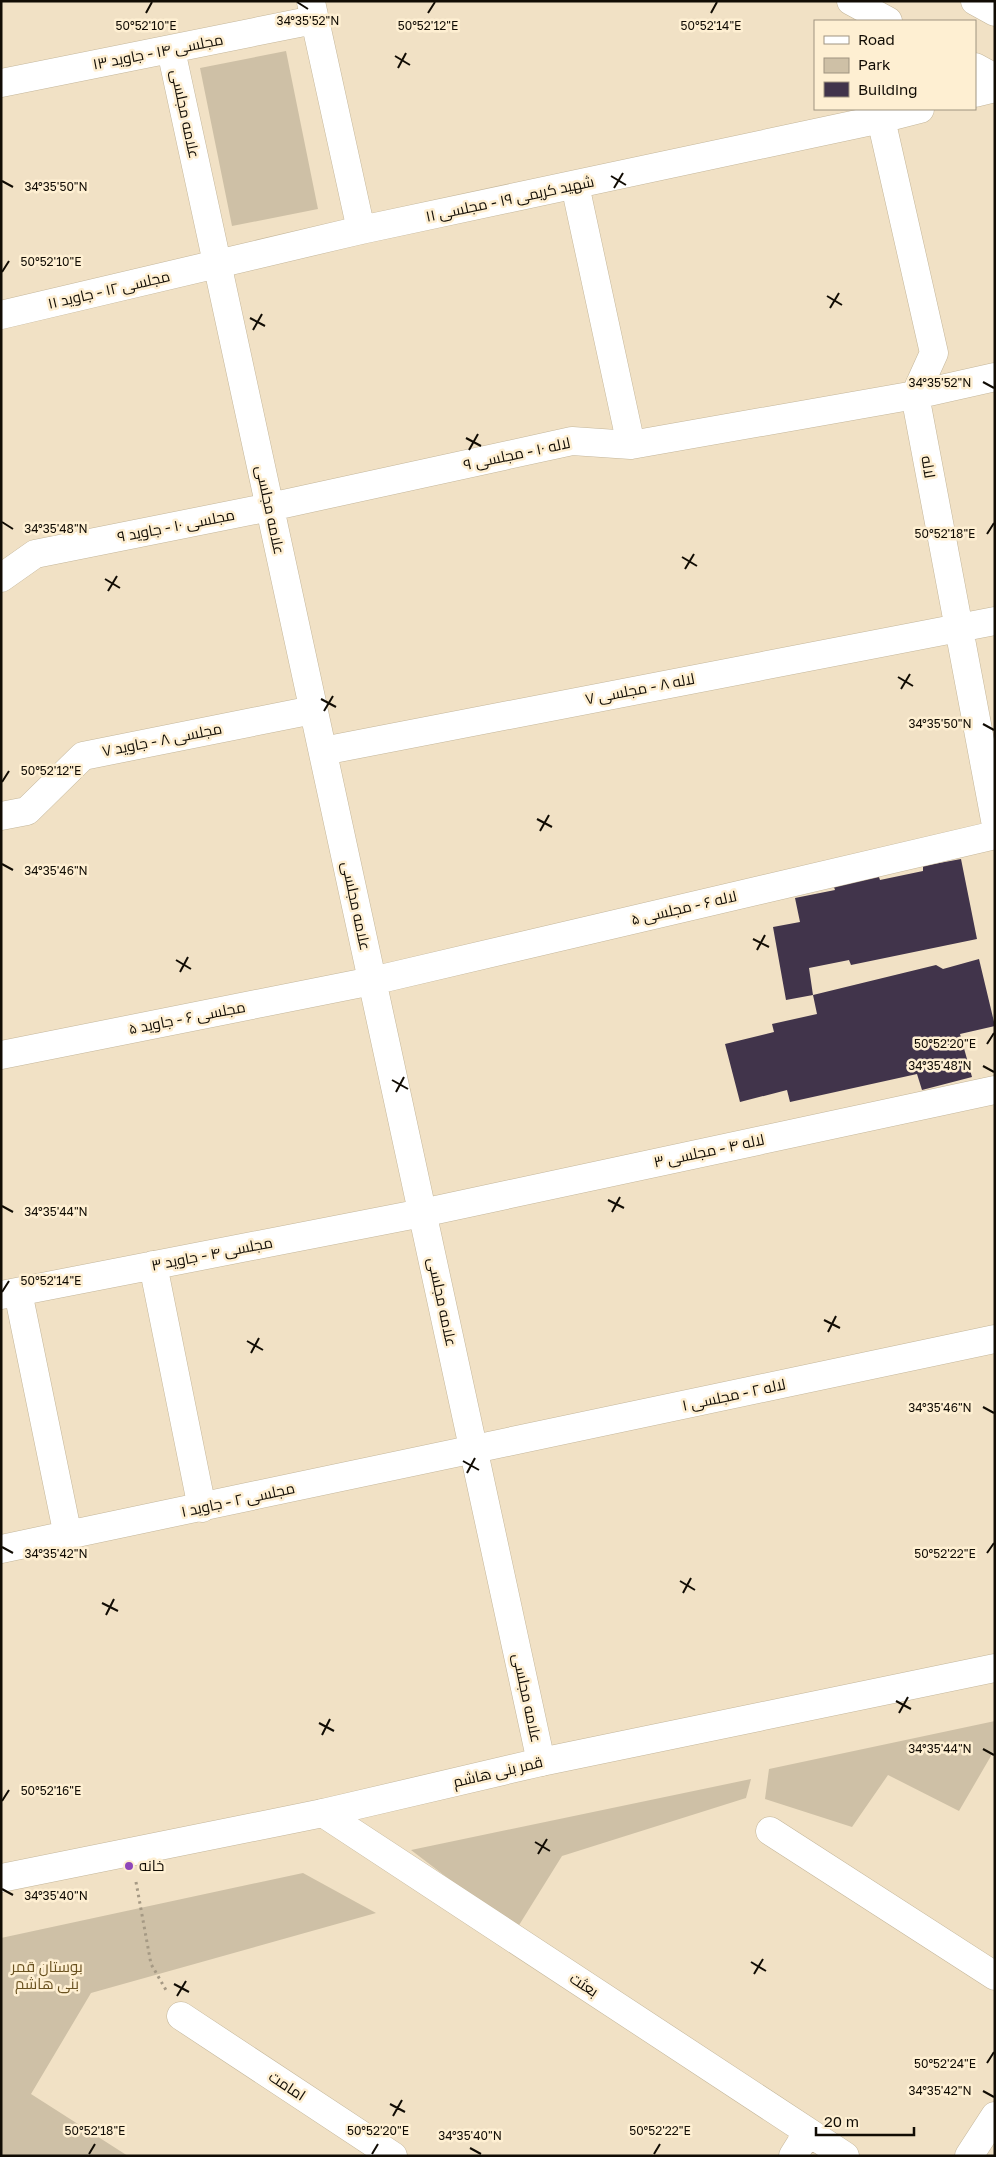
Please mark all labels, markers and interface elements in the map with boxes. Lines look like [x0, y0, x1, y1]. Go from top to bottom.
text: 34°35'52"N [277, 13, 339, 28]
text: 50°52'10"E [116, 18, 176, 33]
text: 50°52'12"E [398, 18, 458, 33]
text: 50°52'14"E [681, 18, 741, 33]
legend [814, 20, 976, 110]
street label: مجلسی ۱۴ - جاوید ۱۳ [91, 30, 225, 74]
text: Road [858, 30, 895, 48]
text: Park [858, 55, 891, 73]
street label: علامه مجلسی [166, 68, 204, 160]
text: Building [858, 80, 918, 98]
street label: شهید کریمی ۱۹ - مجلسی ۱۱ [424, 171, 596, 227]
text: 34°35'50"N [24, 179, 88, 194]
text: 50°52'10"E [21, 254, 81, 269]
street label: مجلسی ۱۲ - جاوید ۱۱ [46, 266, 172, 314]
text: 34°35'52"N [909, 375, 971, 390]
street label: لاله ۱۰ - مجلسی ۹ [462, 433, 572, 475]
street label: لاله [918, 454, 940, 479]
street label: علامه مجلسی [251, 464, 289, 556]
street label: مجلسی ۱۰ - جاوید ۹ [116, 505, 236, 547]
text: 34°35'48"N [24, 521, 88, 536]
text: 50°52'18"E [915, 526, 975, 541]
street label: لاله ۸ - مجلسی ۷ [583, 669, 697, 709]
text: 34°35'50"N [908, 716, 972, 731]
street label: مجلسی ۸ - جاوید ۷ [100, 719, 224, 761]
text: 50°52'12"E [21, 763, 81, 778]
street label: علامه مجلسی [337, 860, 375, 952]
text: 34°35'46"N [24, 863, 88, 878]
street label: لاله ۶ - مجلسی ۵ [629, 886, 739, 930]
street label: مجلسی ۶ - جاوید ۵ [127, 997, 247, 1039]
text: 50°52'20"E [914, 1036, 976, 1051]
text: 34°35'48"N [908, 1058, 972, 1073]
street label: لاله ۴ - مجلسی ۳ [652, 1130, 766, 1172]
text: 34°35'44"N [24, 1204, 88, 1219]
street label: مجلسی ۴ - جاوید ۳ [150, 1232, 274, 1276]
street label: علامه مجلسی [423, 1256, 461, 1348]
text: 50°52'14"E [21, 1273, 81, 1288]
street label: لاله ۲ - مجلسی ۱ [680, 1374, 788, 1416]
text: 34°35'46"N [908, 1400, 972, 1415]
street label: مجلسی ۲ - جاوید ۱ [179, 1478, 297, 1522]
text: 34°35'42"N [24, 1546, 88, 1561]
text: 50°52'22"E [914, 1546, 976, 1561]
street label: علامه مجلسی [508, 1652, 546, 1744]
text: 34°35'44"N [908, 1741, 972, 1756]
street label: قمر بنی هاشم [451, 1752, 545, 1792]
text: 50°52'16"E [21, 1783, 81, 1798]
place label: خانه [139, 1856, 164, 1874]
marker: خانه [123, 1860, 135, 1872]
text: 34°35'40"N [24, 1888, 88, 1903]
park label: بوستان قمر بنی هاشم [10, 1957, 83, 1994]
street label: بعثت [567, 1968, 602, 2000]
text: 50°52'24"E [914, 2056, 976, 2071]
street label: امامت [266, 2067, 309, 2104]
text: 34°35'42"N [908, 2083, 972, 2098]
scale bar [816, 2104, 914, 2136]
text: 20 m [824, 2112, 859, 2130]
text: 50°52'18"E [65, 2123, 125, 2138]
text: 50°52'20"E [347, 2123, 409, 2138]
text: 50°52'22"E [629, 2123, 691, 2138]
text: 34°35'40"N [438, 2128, 502, 2143]

